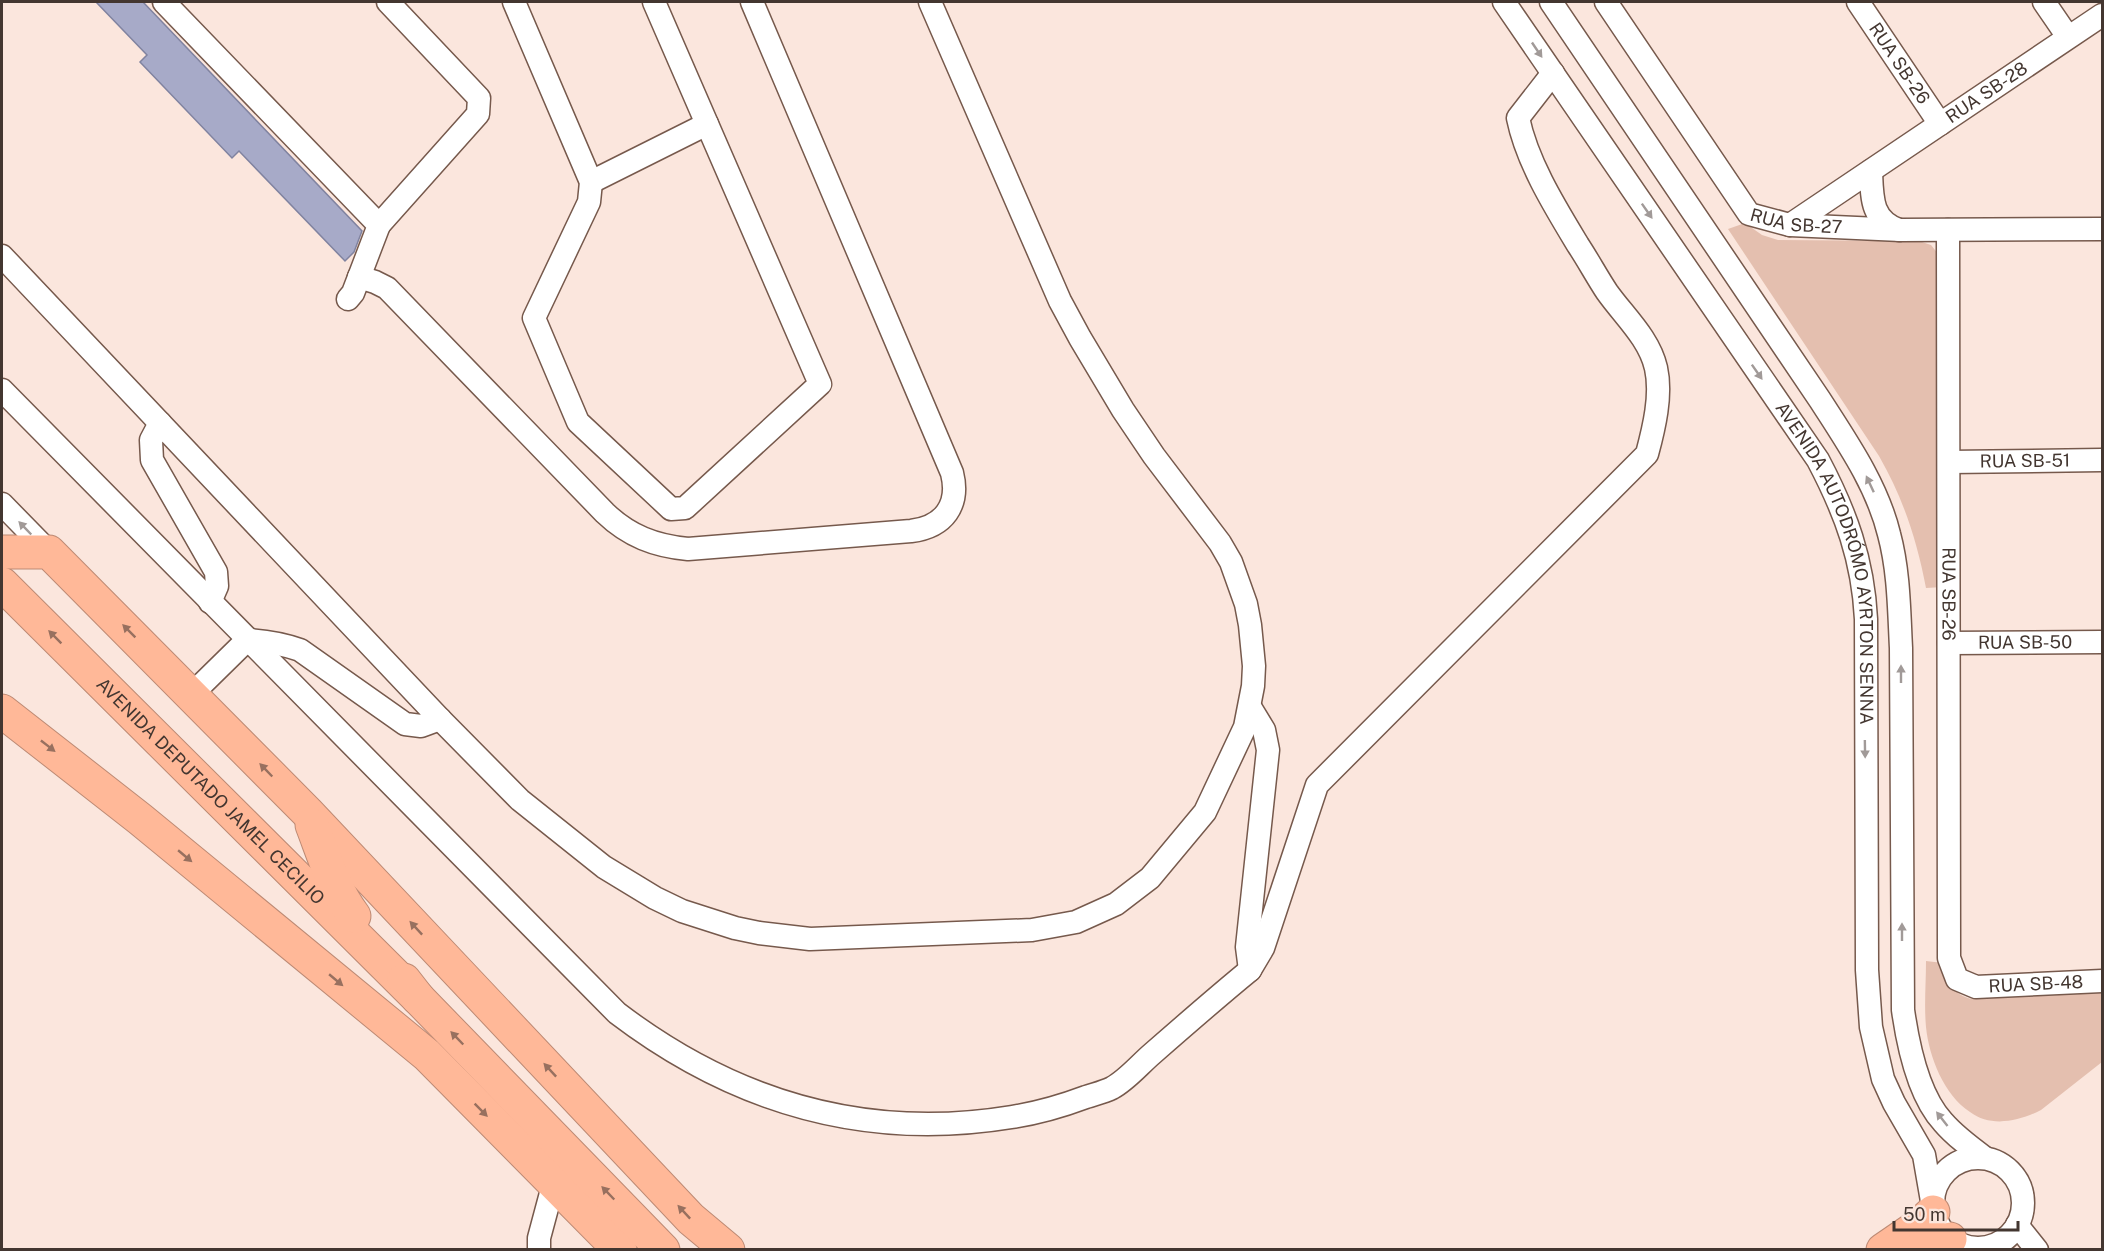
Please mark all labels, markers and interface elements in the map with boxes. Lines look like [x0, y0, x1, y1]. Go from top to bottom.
street label: RUA SB-26 [1865, 18, 1935, 108]
one-way arrow [1531, 42, 1542, 58]
street label: RUA SB-28 [1941, 57, 2031, 127]
one-way arrow [1641, 203, 1653, 219]
street label: RUA SB-27 [1748, 204, 1843, 237]
one-way arrow [1751, 364, 1762, 380]
street label: AVENIDA AUTODRÓMO AYRTON SENNA [1771, 398, 1877, 725]
street label: RUA SB-51 [1980, 449, 2070, 472]
one-way arrow [1865, 474, 1875, 492]
one-way arrow [19, 522, 33, 536]
street label: RUA SB-26 [1938, 547, 1960, 641]
one-way arrow [122, 625, 136, 639]
one-way arrow [48, 630, 62, 644]
street label: RUA SB-50 [1978, 631, 2072, 653]
one-way arrow [1896, 665, 1906, 684]
street label: AVENIDA DEPUTADO JAMEL CECILIO [92, 673, 329, 909]
one-way arrow [40, 740, 55, 752]
one-way arrow [1860, 740, 1870, 759]
one-way arrow [259, 763, 273, 777]
one-way arrow [178, 849, 193, 862]
one-way arrow [410, 921, 423, 936]
one-way arrow [1897, 923, 1907, 942]
street label: RUA SB-48 [1988, 971, 2084, 996]
one-way arrow [328, 973, 343, 986]
one-way arrow [451, 1031, 465, 1045]
one-way arrow [543, 1062, 557, 1077]
one-way arrow [474, 1102, 488, 1116]
one-way arrow [1935, 1111, 1948, 1127]
one-way arrow [601, 1185, 615, 1200]
scale bar [1894, 1194, 2018, 1232]
text: 50 m [1903, 1204, 1946, 1225]
one-way arrow [677, 1205, 691, 1219]

